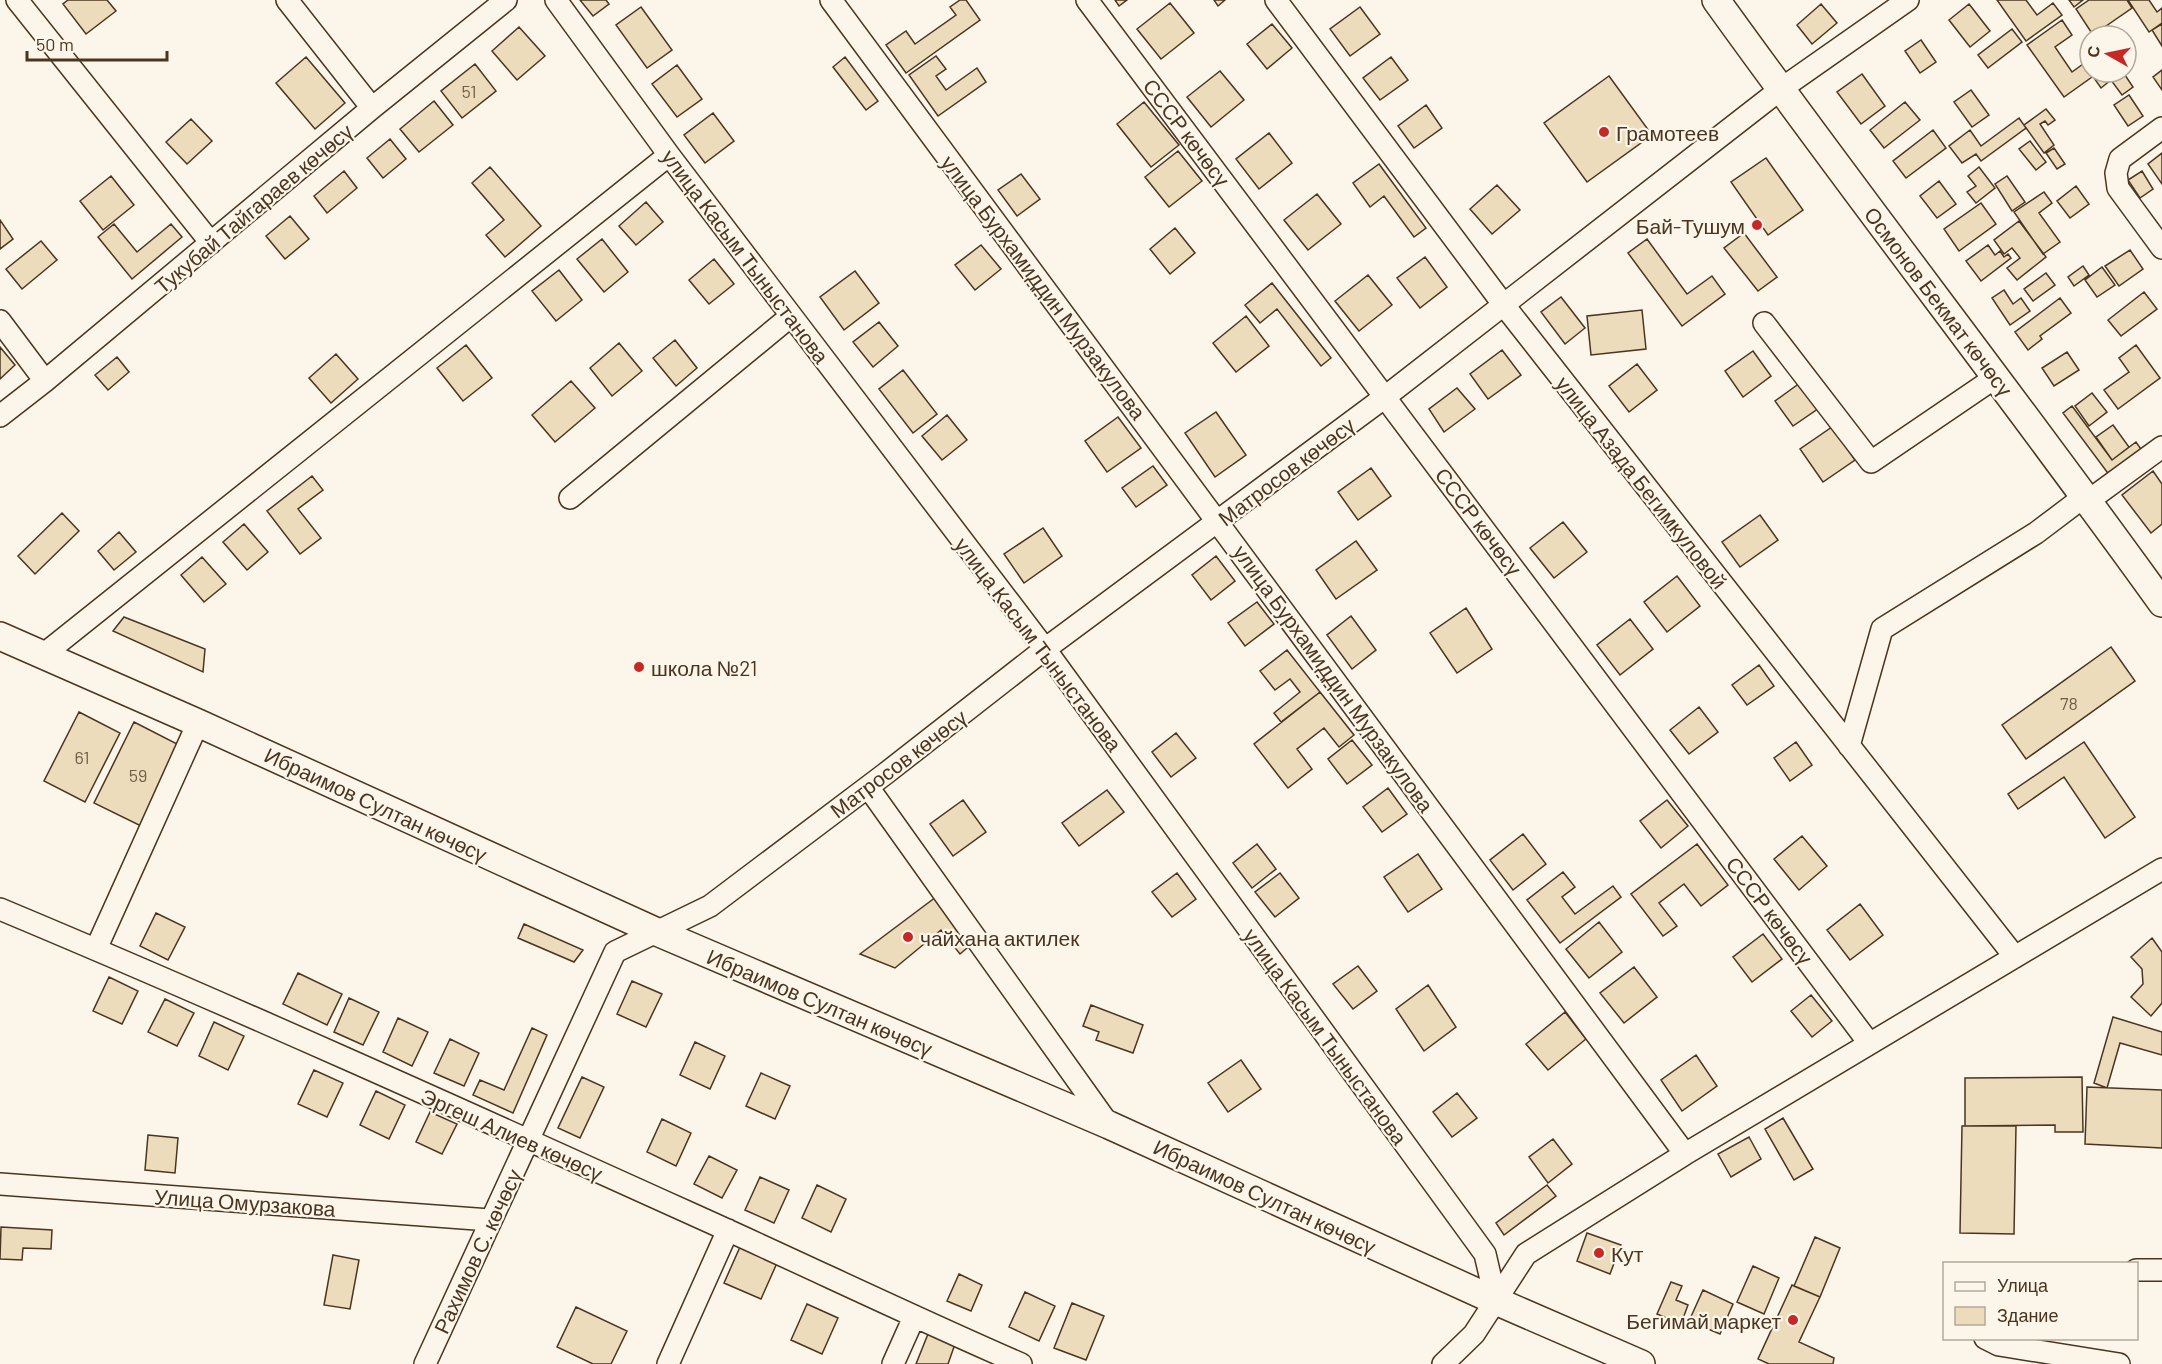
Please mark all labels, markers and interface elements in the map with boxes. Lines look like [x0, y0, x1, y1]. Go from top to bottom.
scale bar [27, 24, 166, 62]
north arrow [2078, 24, 2138, 84]
text: 50 m [36, 33, 74, 55]
text: С [2082, 44, 2103, 59]
street label: СССР көчөсү [1138, 73, 1236, 191]
house number: 51 [461, 80, 477, 102]
street label: Тукубай Тайгараев көчөсү [149, 118, 357, 298]
place label: Грамотеев [1616, 120, 1719, 145]
marker: Грамотеев [1597, 125, 1611, 139]
street label: улица Касым Тыныстанова [657, 144, 835, 368]
street label: улица Бурхамиддин Мурзакулова [936, 150, 1152, 424]
street label: Осмонов Бекмат көчөсү [1860, 202, 2019, 401]
place label: Бай-Тушум [1636, 213, 1745, 238]
marker: Бай-Тушум [1750, 218, 1764, 232]
street label: улица Азада Бегимкуловой [1551, 371, 1733, 593]
street label: Матросов көчөсү [1213, 411, 1359, 530]
street label: СССР көчөсү [1430, 462, 1528, 580]
street label: улица Касым Тыныстанова [950, 532, 1128, 756]
street label: улица Бурхамиддин Мурзакулова [1229, 540, 1440, 817]
place label: школа №21 [651, 655, 757, 680]
marker: школа №21 [632, 660, 646, 674]
house number: 78 [2060, 692, 2078, 714]
street label: Матросов көчөсү [825, 703, 971, 822]
street label: Ибраимов Султан көчөсү [261, 741, 492, 867]
house number: 61 [74, 746, 90, 768]
house number: 59 [129, 764, 147, 786]
street label: СССР көчөсү [1721, 851, 1819, 969]
street label: улица Касым Тыныстанова [1239, 923, 1413, 1149]
place label: чайхана актилек [920, 925, 1080, 950]
marker: чайхана актилек [901, 930, 915, 944]
street label: Ибраимов Султан көчөсү [704, 943, 937, 1061]
street label: Эргеш Алиев көчөсү [417, 1083, 607, 1186]
street label: Ибраимов Султан көчөсү [1150, 1133, 1381, 1259]
street label: Рахимов С. көчөсү [428, 1164, 526, 1337]
street label: Улица Омурзакова [154, 1183, 337, 1221]
place label: Кут [1611, 1241, 1644, 1266]
marker: Кут [1592, 1246, 1606, 1260]
legend [1943, 1262, 2138, 1340]
text: Улица [1997, 1274, 2049, 1296]
text: Здание [1997, 1304, 2058, 1326]
place label: Бегимай маркет [1626, 1308, 1781, 1333]
marker: Бегимай маркет [1786, 1313, 1800, 1327]

